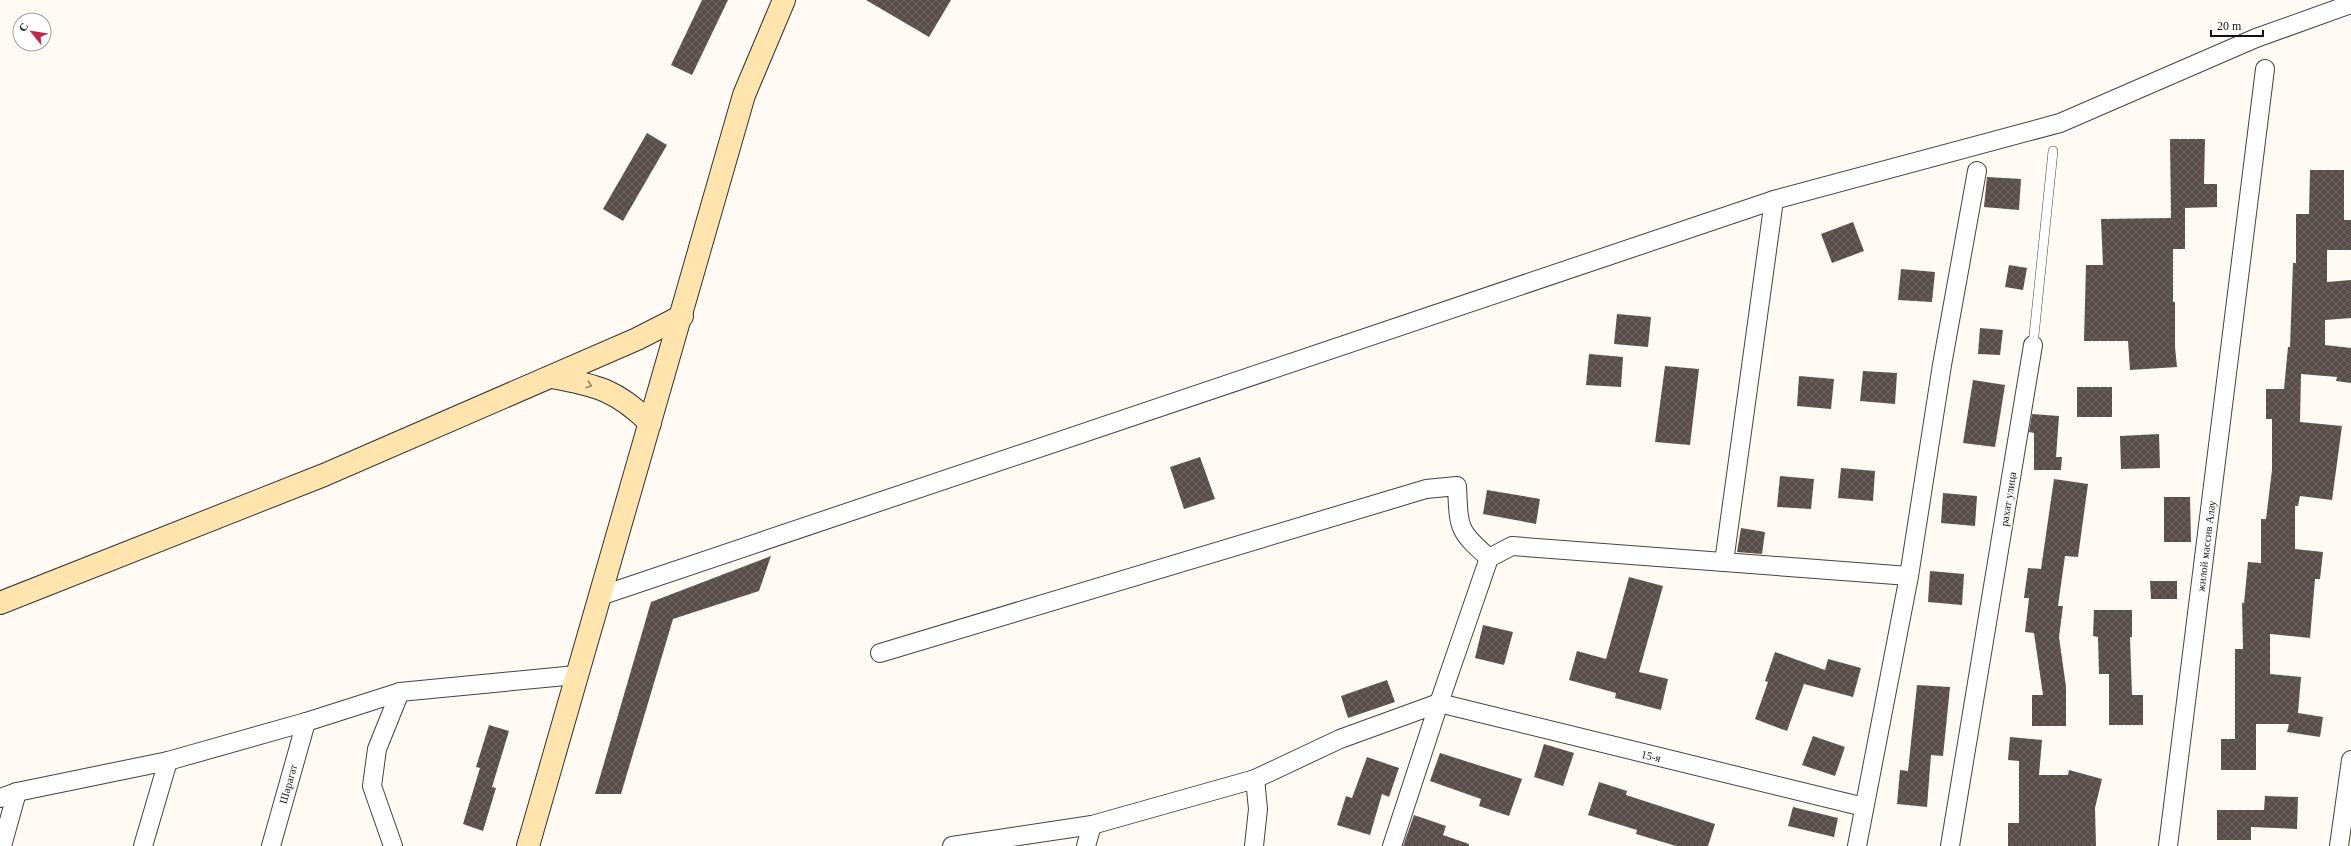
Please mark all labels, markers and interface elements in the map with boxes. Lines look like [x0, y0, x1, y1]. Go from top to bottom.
north arrow [12, 12, 52, 52]
scale bar [2211, 12, 2263, 38]
text: 20 m [2217, 19, 2242, 33]
text: С [16, 21, 31, 33]
one-way arrow [585, 380, 592, 389]
street label: рахат улица [1998, 471, 2018, 527]
street label: жилой массив Алау [2194, 499, 2218, 593]
street label: 15-я [1640, 748, 1662, 764]
street label: Шарагат [277, 763, 299, 805]

